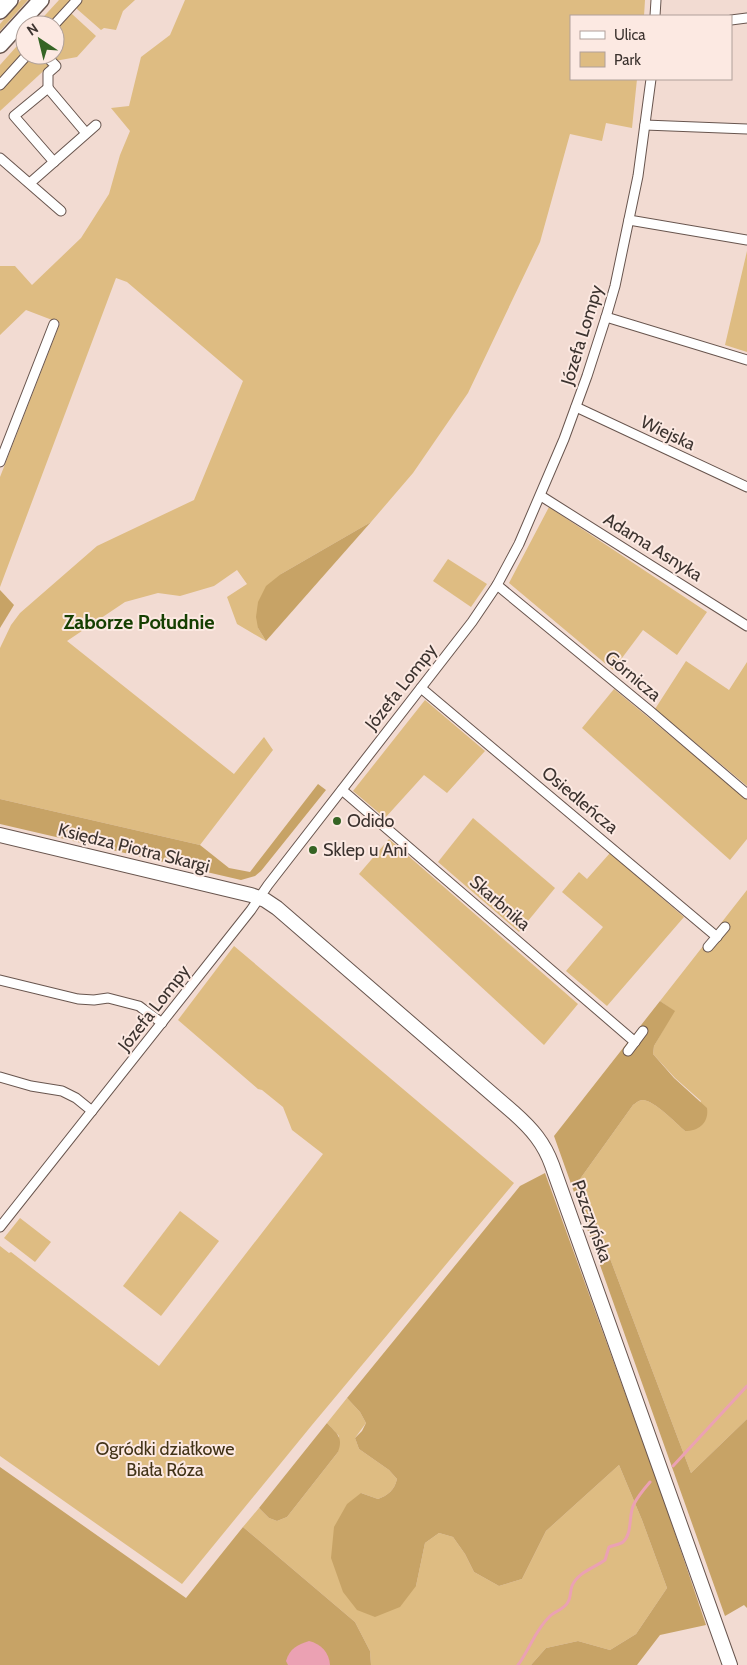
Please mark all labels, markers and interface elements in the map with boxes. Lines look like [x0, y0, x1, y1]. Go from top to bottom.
north arrow [15, 15, 65, 65]
legend [570, 15, 732, 80]
text: N [23, 19, 42, 40]
text: Ulica [614, 26, 646, 44]
text: Park [614, 51, 641, 69]
street label: Józefa Lompy [556, 282, 608, 389]
street label: Wiejska [637, 411, 699, 455]
street label: Adama Asnyka [600, 508, 707, 586]
district label: Zaborze Południe [63, 610, 215, 634]
street label: Józefa Lompy [360, 639, 442, 735]
street label: Górnicza [600, 646, 666, 706]
street label: Osiedleńcza [537, 762, 623, 839]
place label: Odido [347, 810, 395, 832]
marker: Odido [331, 815, 343, 827]
street label: Księdza Piotra Skargi [56, 818, 212, 878]
place label: Sklep u Ani [323, 839, 407, 861]
marker: Sklep u Ani [307, 844, 319, 856]
street label: Skarbnika [465, 871, 535, 936]
street label: Józefa Lompy [113, 960, 195, 1056]
street label: Pszczyńska [567, 1177, 617, 1265]
park label: Ogródki działkowe Biała Róza [96, 1438, 234, 1481]

